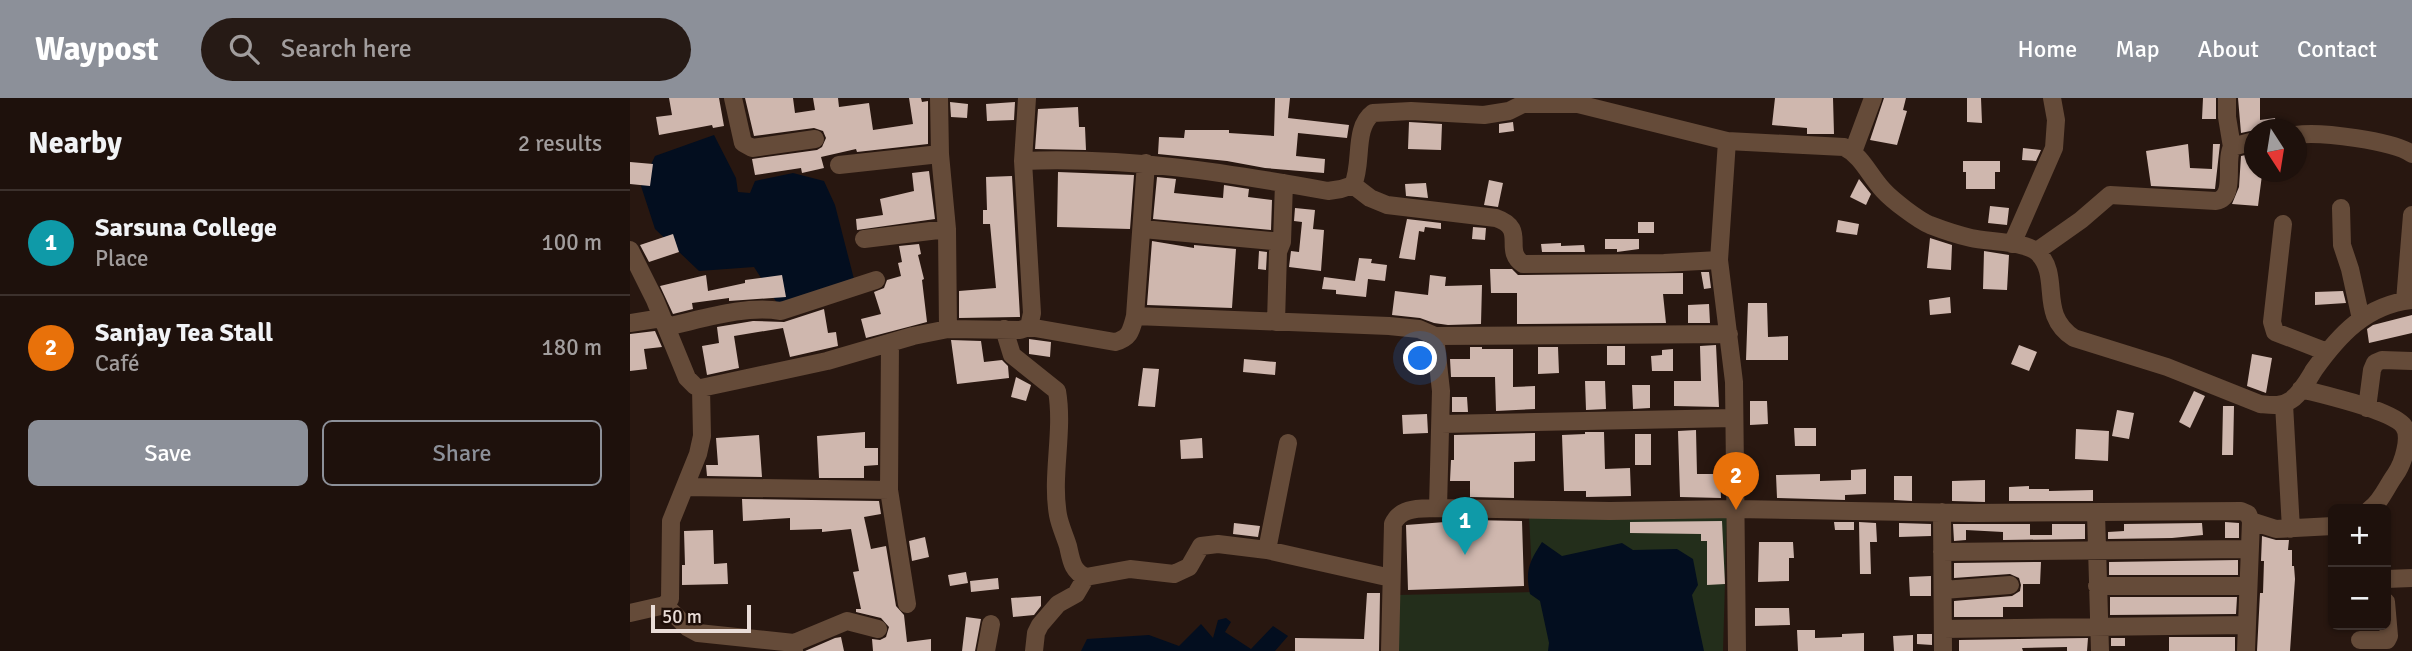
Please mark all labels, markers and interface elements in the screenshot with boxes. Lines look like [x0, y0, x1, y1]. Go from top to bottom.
search box [201, 18, 691, 81]
text: Waypost [35, 29, 159, 70]
icon: search [225, 30, 263, 68]
text: Search here [281, 33, 412, 65]
text: Home [2017, 34, 2077, 64]
text: Map [2115, 34, 2160, 64]
text: About [2198, 34, 2259, 64]
text: Contact [2297, 34, 2377, 64]
north arrow [2244, 119, 2307, 182]
text: Nearby [28, 125, 122, 162]
text: 2 results [518, 129, 602, 158]
text: Sarsuna College [95, 212, 277, 244]
text: 1 [45, 228, 57, 257]
text: 100 m [541, 228, 602, 257]
text: Place [95, 244, 149, 273]
text: Sanjay Tea Stall [95, 317, 273, 349]
text: 2 [45, 333, 57, 362]
text: 180 m [541, 333, 602, 362]
your location [1403, 341, 1437, 375]
text: Café [95, 349, 139, 378]
button: Save [28, 420, 308, 486]
button: Share [322, 420, 602, 486]
pin: 2 [1713, 452, 1759, 510]
pin: 1 [1442, 497, 1488, 555]
map controls [2328, 504, 2391, 630]
button: + [2328, 504, 2391, 567]
button: − [2328, 567, 2391, 630]
scale bar [651, 602, 751, 634]
text: 50 m [662, 605, 702, 629]

